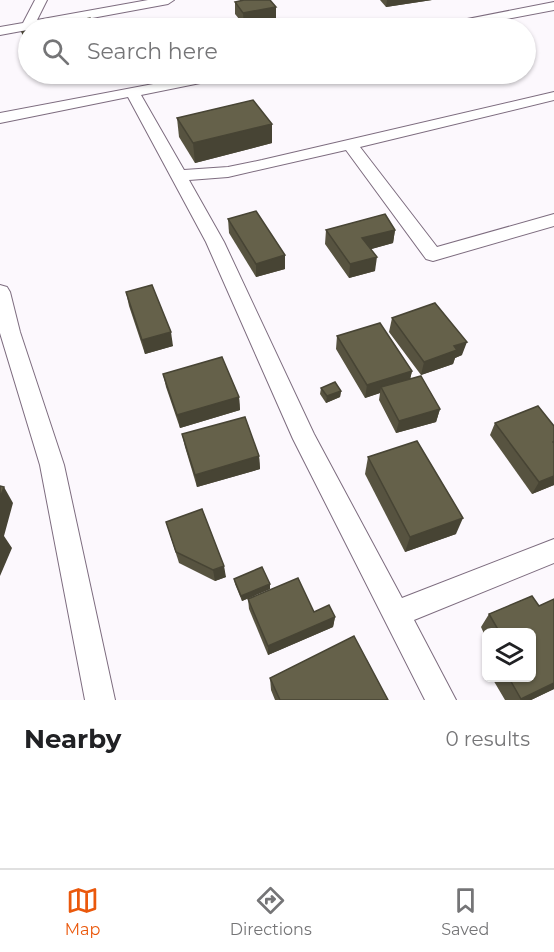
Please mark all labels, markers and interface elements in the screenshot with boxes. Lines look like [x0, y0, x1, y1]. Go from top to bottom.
search box [18, 18, 536, 84]
icon: search [39, 35, 72, 68]
text: Search here [87, 38, 218, 65]
map controls [482, 628, 536, 682]
button: layers [482, 628, 536, 682]
text: Nearby [24, 723, 121, 755]
text: 0 results [445, 727, 530, 751]
tab: Map [65, 884, 100, 939]
tab: Directions [230, 884, 312, 939]
tab: Saved [441, 884, 489, 939]

